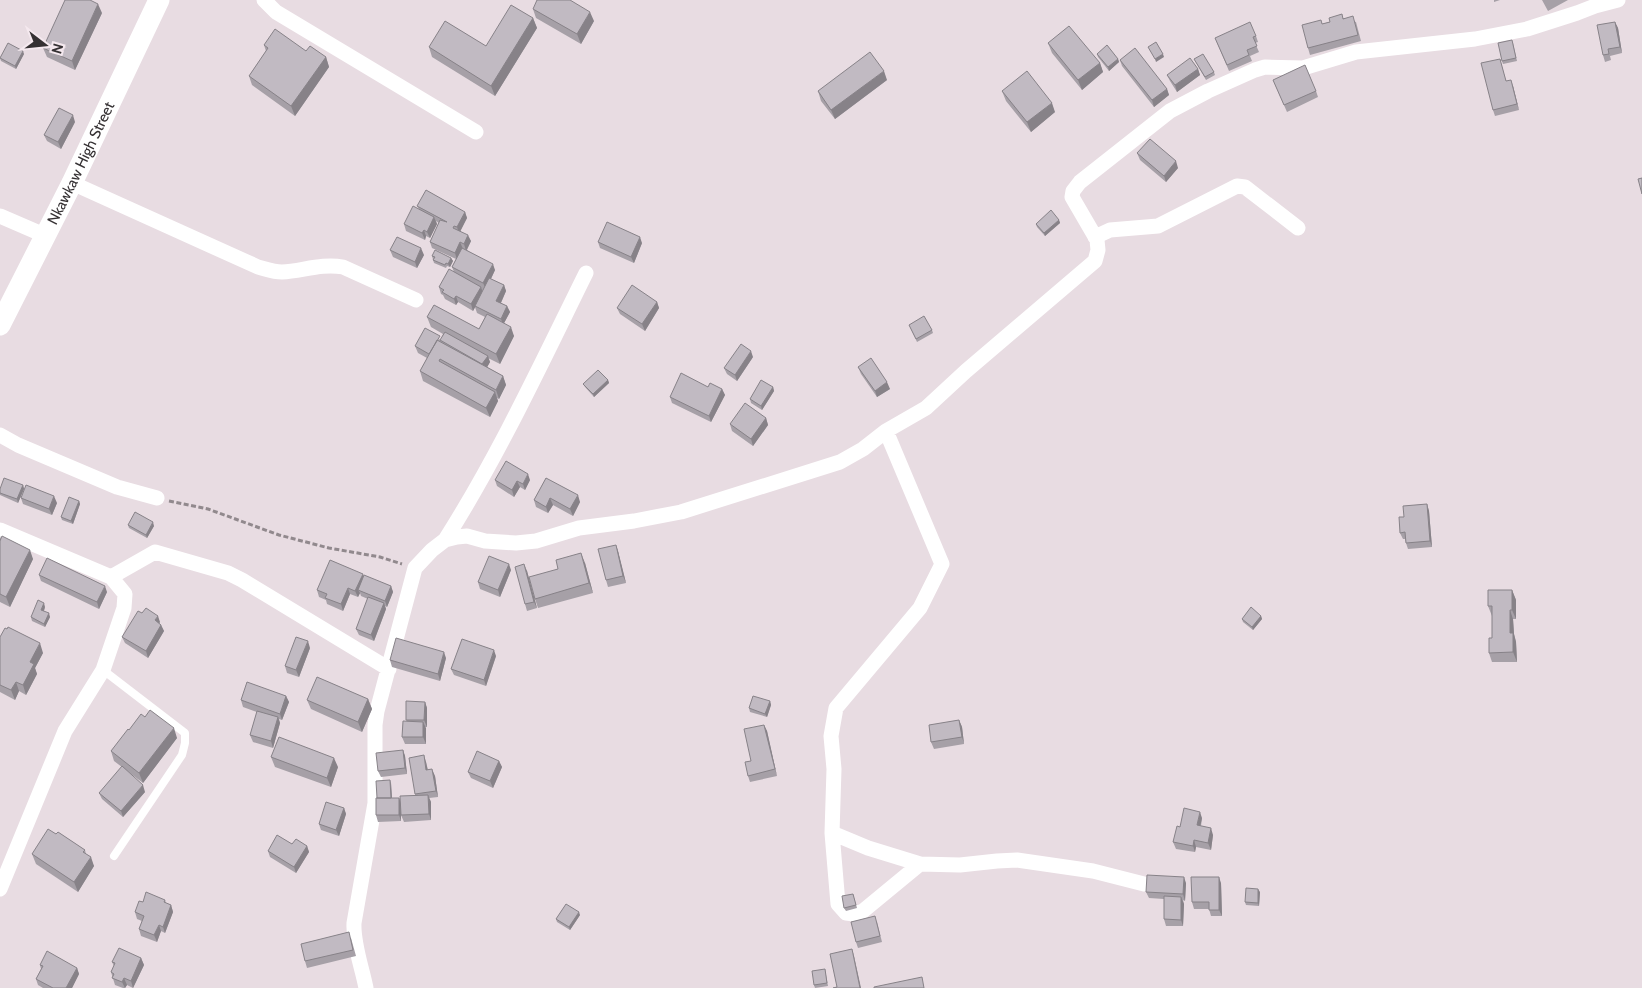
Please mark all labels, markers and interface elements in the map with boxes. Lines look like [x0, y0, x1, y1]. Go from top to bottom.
north arrow [20, 20, 70, 70]
text: N [47, 41, 68, 56]
street label: Nkawkaw High Street [43, 99, 118, 227]

